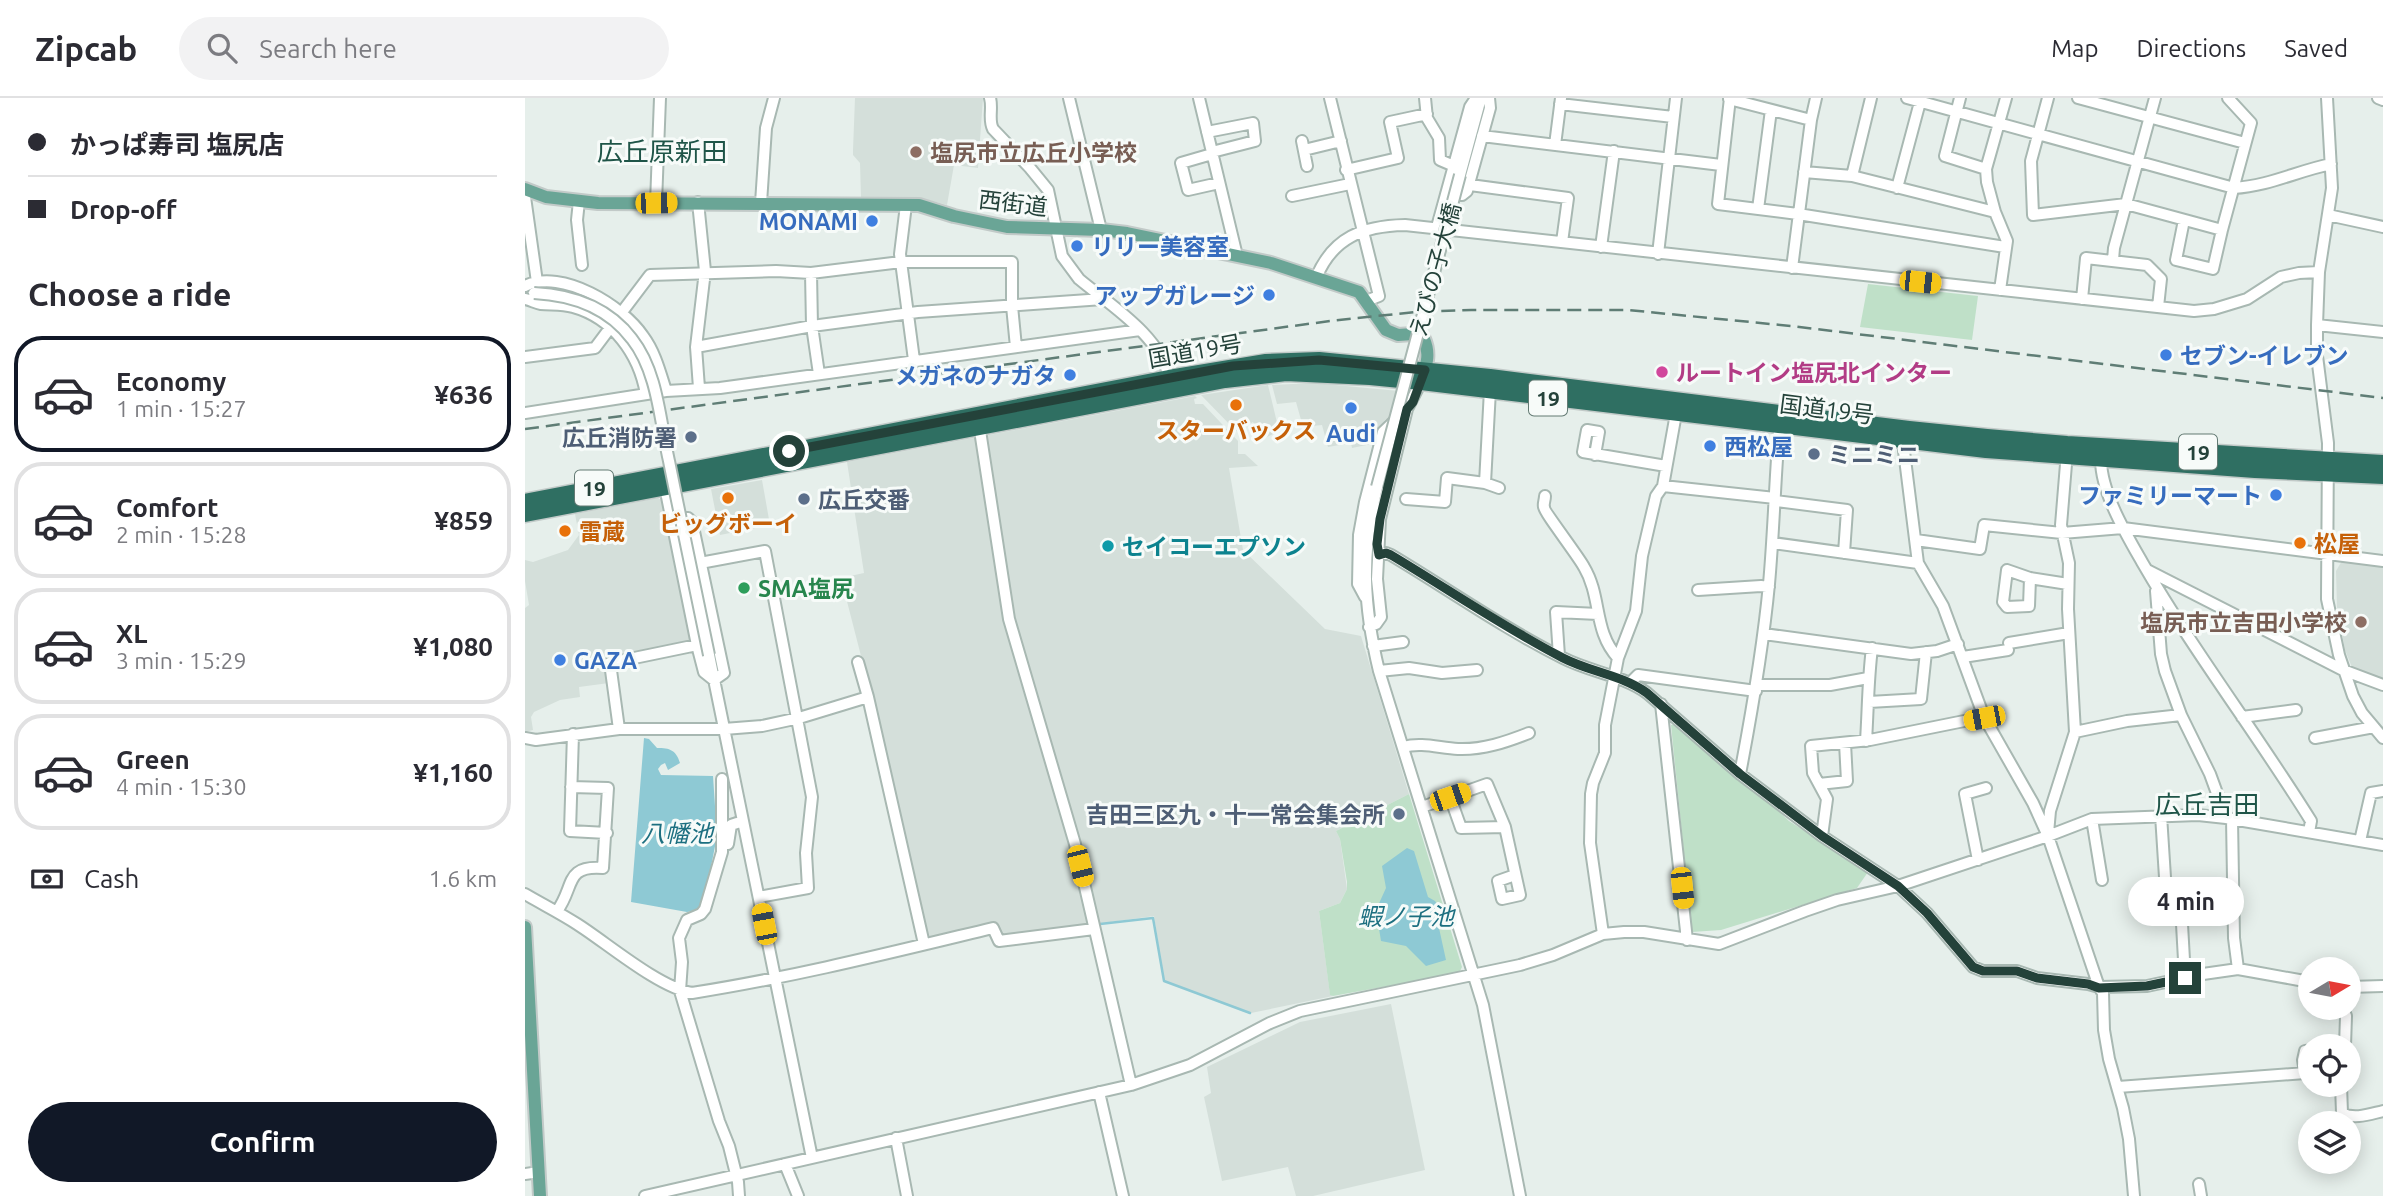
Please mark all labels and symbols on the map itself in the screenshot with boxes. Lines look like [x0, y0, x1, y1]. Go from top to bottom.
district label: 広丘原新田 [597, 137, 727, 166]
place label: 塩尻市立広丘小学校 [930, 140, 1137, 165]
marker: 塩尻市立広丘小学校 [908, 144, 924, 160]
street label: 西街道 [977, 186, 1049, 220]
car [635, 192, 678, 214]
street label: えびの子大橋 [1405, 200, 1465, 340]
place label: MONAMI [759, 209, 858, 234]
marker: MONAMI [864, 213, 880, 229]
place label: リリー美容室 [1091, 234, 1229, 259]
marker: リリー美容室 [1069, 238, 1085, 254]
car [1899, 269, 1942, 295]
place label: アップガレージ [1094, 283, 1255, 308]
marker: アップガレージ [1261, 287, 1277, 303]
street label: 国道19号 [1146, 330, 1244, 372]
place label: セブン-イレブン [2180, 343, 2349, 368]
marker: セブン-イレブン [2158, 347, 2174, 363]
place label: ルートイン塩尻北インター [1676, 360, 1952, 385]
place label: メガネのナガタ [895, 363, 1056, 388]
marker: ルートイン塩尻北インター [1654, 364, 1670, 380]
marker: メガネのナガタ [1062, 367, 1078, 383]
road number: 19 [1529, 380, 1567, 416]
street label: 国道19号 [1778, 391, 1876, 427]
marker: スターバックス [1228, 397, 1244, 413]
marker: Audi [1343, 400, 1359, 416]
place label: スターバックス [1156, 418, 1316, 443]
place label: Audi [1326, 421, 1376, 446]
place label: 広丘消防署 [562, 425, 677, 450]
marker: 広丘消防署 [683, 429, 699, 445]
place label: 西松屋 [1724, 434, 1793, 459]
road number: 19 [2179, 434, 2217, 470]
route start [773, 435, 805, 467]
marker: 西松屋 [1702, 438, 1718, 454]
place label: ミニミニ [1828, 442, 1920, 467]
marker: ミニミニ [1806, 446, 1822, 462]
road number: 19 [575, 470, 613, 506]
place label: ファミリーマート [2078, 483, 2262, 508]
place label: 広丘交番 [818, 487, 910, 512]
marker: ファミリーマート [2268, 487, 2284, 503]
marker: ビッグボーイ [720, 490, 736, 506]
marker: 広丘交番 [796, 491, 812, 507]
place label: ビッグボーイ [659, 511, 797, 536]
place label: 雷蔵 [579, 519, 625, 544]
marker: 雷蔵 [557, 523, 573, 539]
place label: 松屋 [2314, 531, 2360, 556]
place label: セイコーエプソン [1122, 534, 1306, 559]
marker: 松屋 [2292, 535, 2308, 551]
marker: セイコーエプソン [1100, 538, 1116, 554]
place label: SMA塩尻 [758, 576, 854, 601]
marker: SMA塩尻 [736, 580, 752, 596]
place label: 塩尻市立吉田小学校 [2140, 610, 2347, 635]
marker: 塩尻市立吉田小学校 [2353, 614, 2369, 630]
place label: GAZA [574, 648, 637, 673]
marker: GAZA [552, 652, 568, 668]
car [1962, 704, 2007, 732]
car [1427, 780, 1474, 814]
district label: 広丘吉田 [2155, 790, 2259, 819]
place label: 吉田三区九・十一常会集会所 [1086, 802, 1385, 827]
marker: 吉田三区九・十一常会集会所 [1391, 806, 1407, 822]
water label: 八幡池 [641, 820, 715, 847]
car [1065, 843, 1096, 889]
car [1670, 866, 1695, 910]
callout: 4 min [2127, 876, 2243, 926]
car [750, 901, 779, 947]
water label: 蝦ノ子池 [1358, 903, 1456, 930]
north arrow [2298, 957, 2361, 1020]
route end [2169, 962, 2201, 994]

